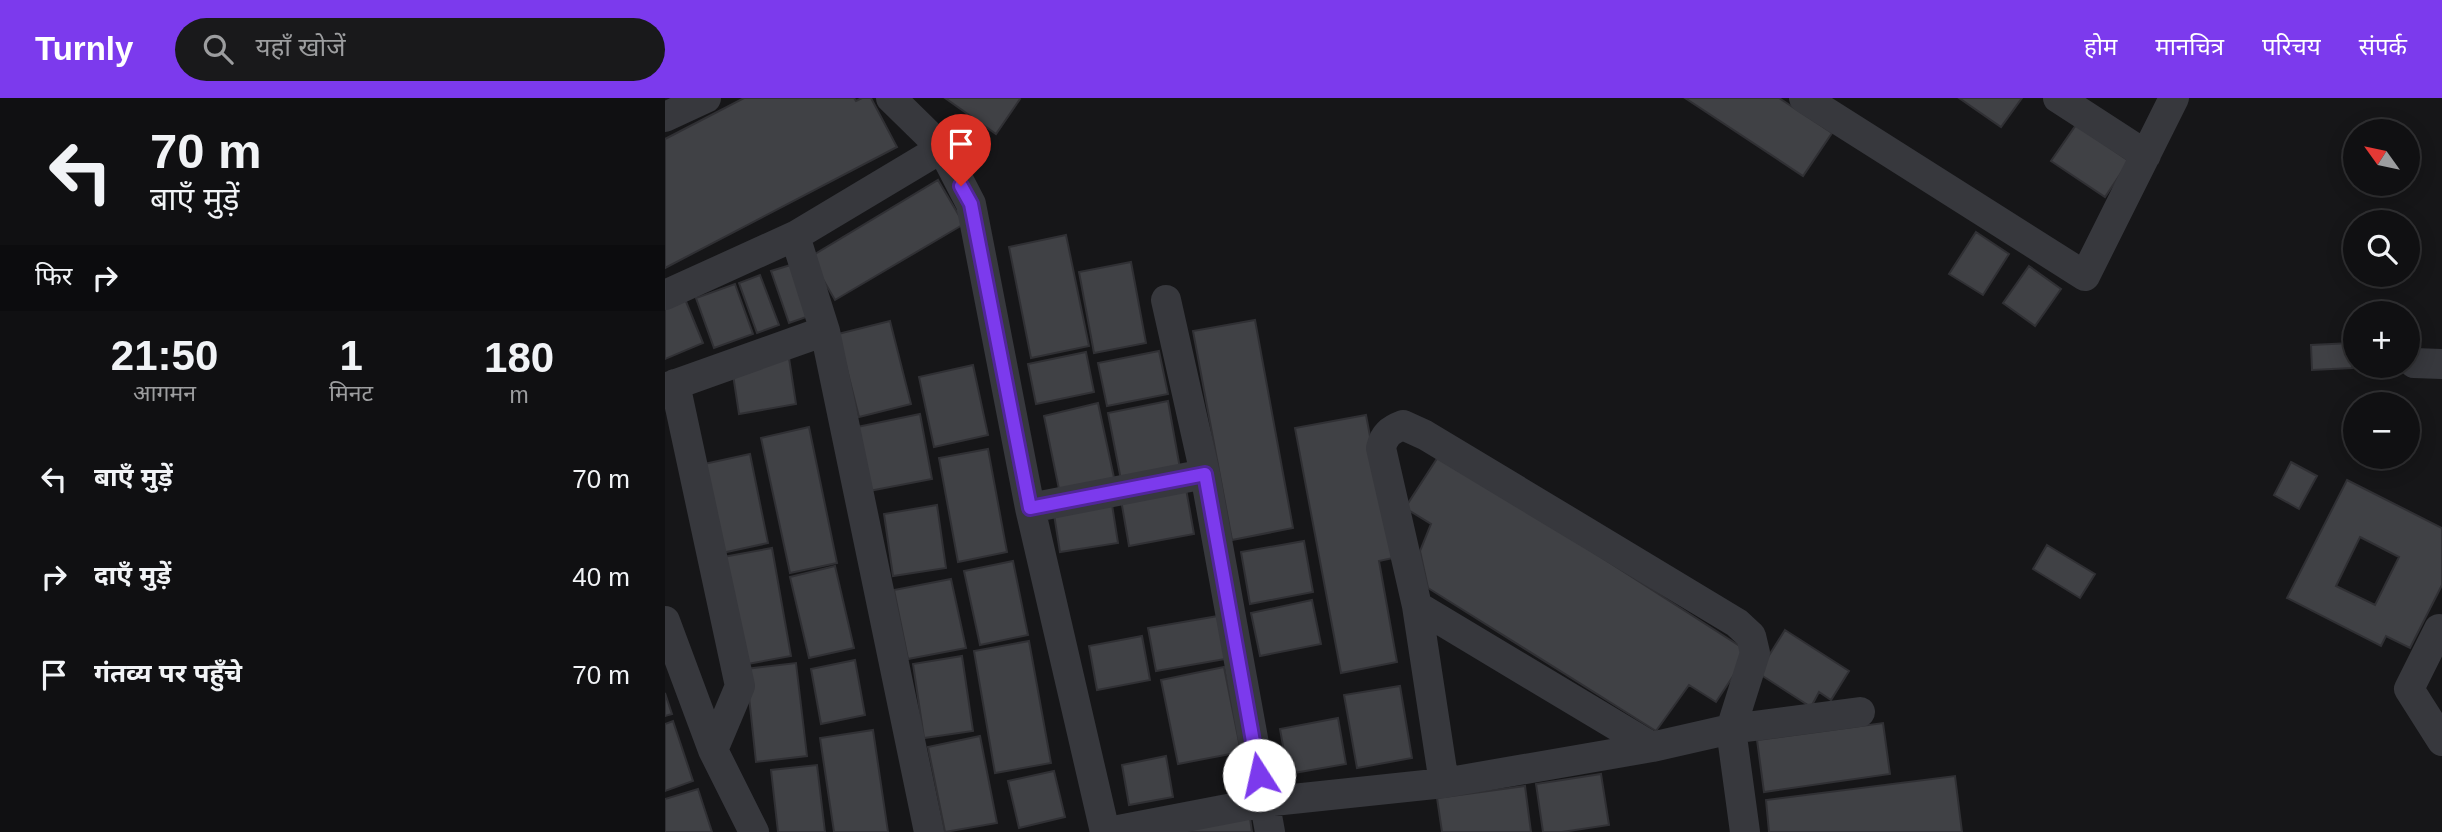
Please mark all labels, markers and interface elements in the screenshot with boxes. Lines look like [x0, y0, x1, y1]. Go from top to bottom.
search box [175, 18, 665, 81]
text: Turnly [35, 30, 133, 67]
icon: search [199, 30, 237, 68]
text: यहाँ खोजें [255, 32, 346, 62]
text: होम [2084, 33, 2117, 60]
text: मानचित्र [2155, 33, 2224, 60]
text: परिचय [2262, 33, 2321, 60]
text: संपर्क [2359, 33, 2407, 60]
pin [931, 114, 991, 186]
north arrow [2343, 119, 2420, 196]
map controls [2343, 119, 2420, 469]
text: 70 m [150, 124, 262, 178]
icon: arrive [942, 125, 980, 163]
icon: left [35, 126, 126, 217]
text: बाएँ मुड़ें [150, 181, 239, 217]
button: search [2343, 210, 2420, 287]
icon: right [86, 259, 124, 297]
text: फिर [35, 261, 72, 291]
button: + [2343, 301, 2420, 378]
text: 21:50 [111, 332, 218, 379]
text: 1 [339, 332, 363, 379]
text: 180 [484, 334, 554, 381]
text: आगमन [133, 380, 196, 406]
text: मिनट [329, 380, 373, 406]
text: m [509, 382, 529, 408]
button: − [2343, 392, 2420, 469]
icon: left [35, 460, 73, 498]
text: बाएँ मुड़ें [94, 462, 173, 492]
text: 70 m [572, 464, 630, 494]
icon: right [35, 558, 73, 596]
text: दाएँ मुड़ें [94, 560, 171, 590]
text: 40 m [572, 562, 630, 592]
icon: arrive [35, 656, 73, 694]
text: गंतव्य पर पहुँचे [94, 658, 242, 688]
text: 70 m [572, 660, 630, 690]
position arrow [1222, 738, 1296, 812]

